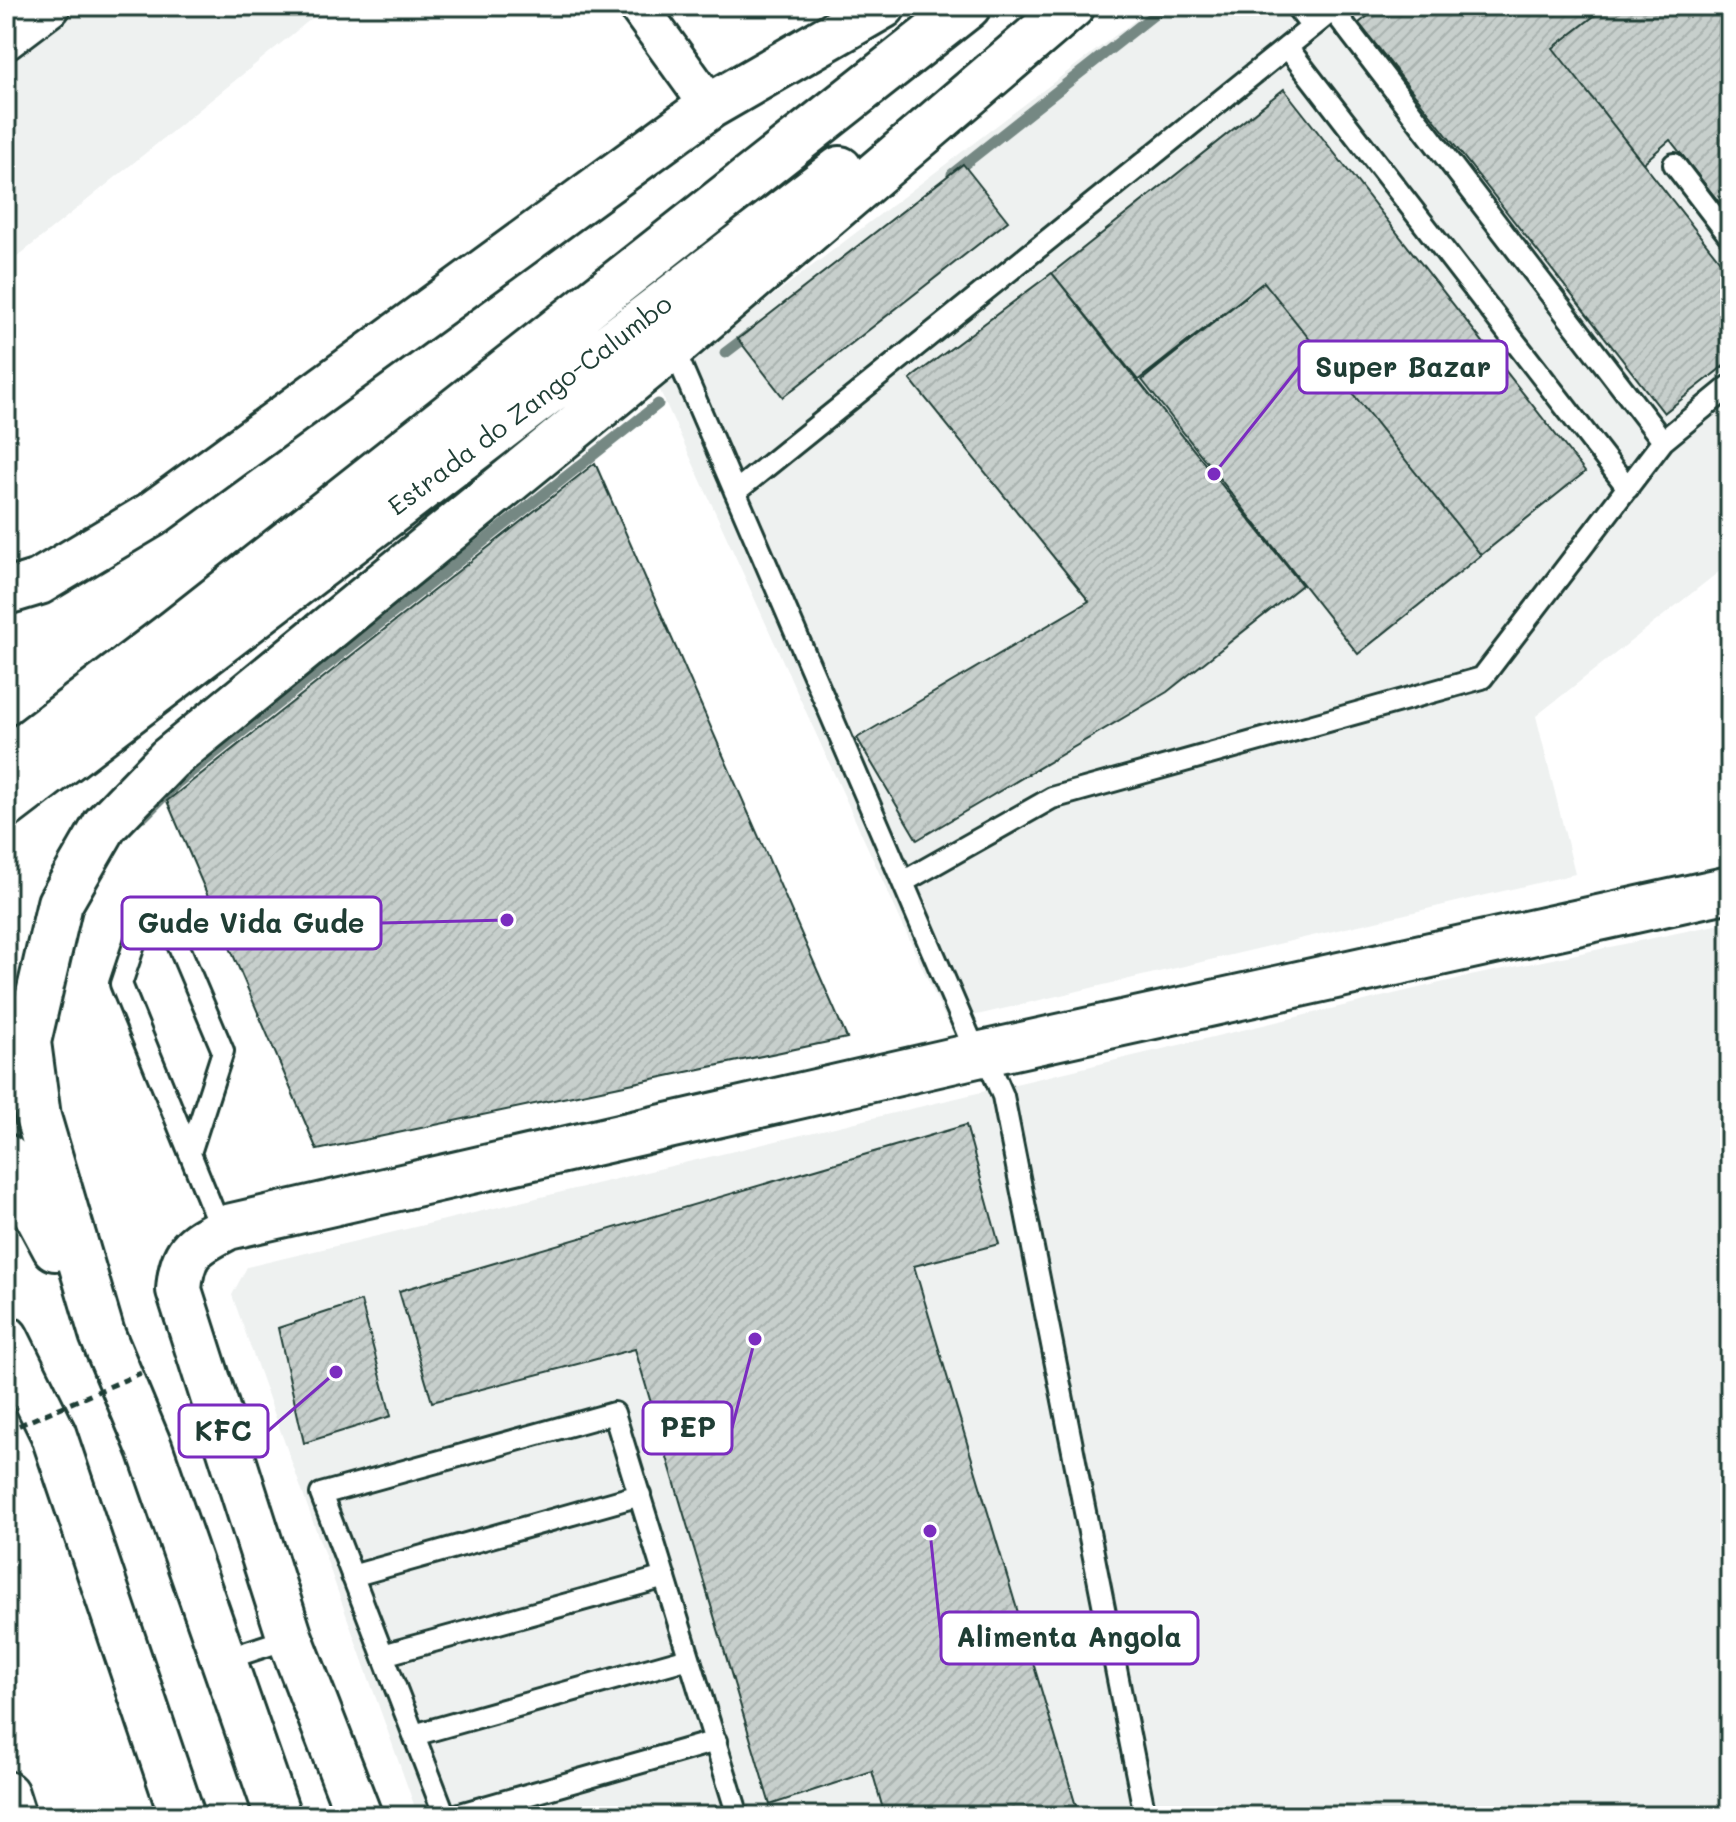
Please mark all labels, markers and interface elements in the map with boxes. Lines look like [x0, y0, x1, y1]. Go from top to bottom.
street label: Estrada do Zango-Calumbo [381, 286, 678, 522]
callout: Super Bazar [1299, 341, 1507, 393]
text: Super Bazar [1315, 348, 1491, 384]
callout: Gude Vida Gude [122, 897, 381, 949]
text: Gude Vida Gude [137, 904, 365, 940]
callout: PEP [643, 1402, 732, 1454]
callout: KFC [179, 1405, 268, 1457]
text: PEP [660, 1408, 716, 1444]
text: KFC [194, 1412, 252, 1448]
callout: Alimenta Angola [941, 1612, 1198, 1664]
text: Alimenta Angola [956, 1618, 1182, 1654]

